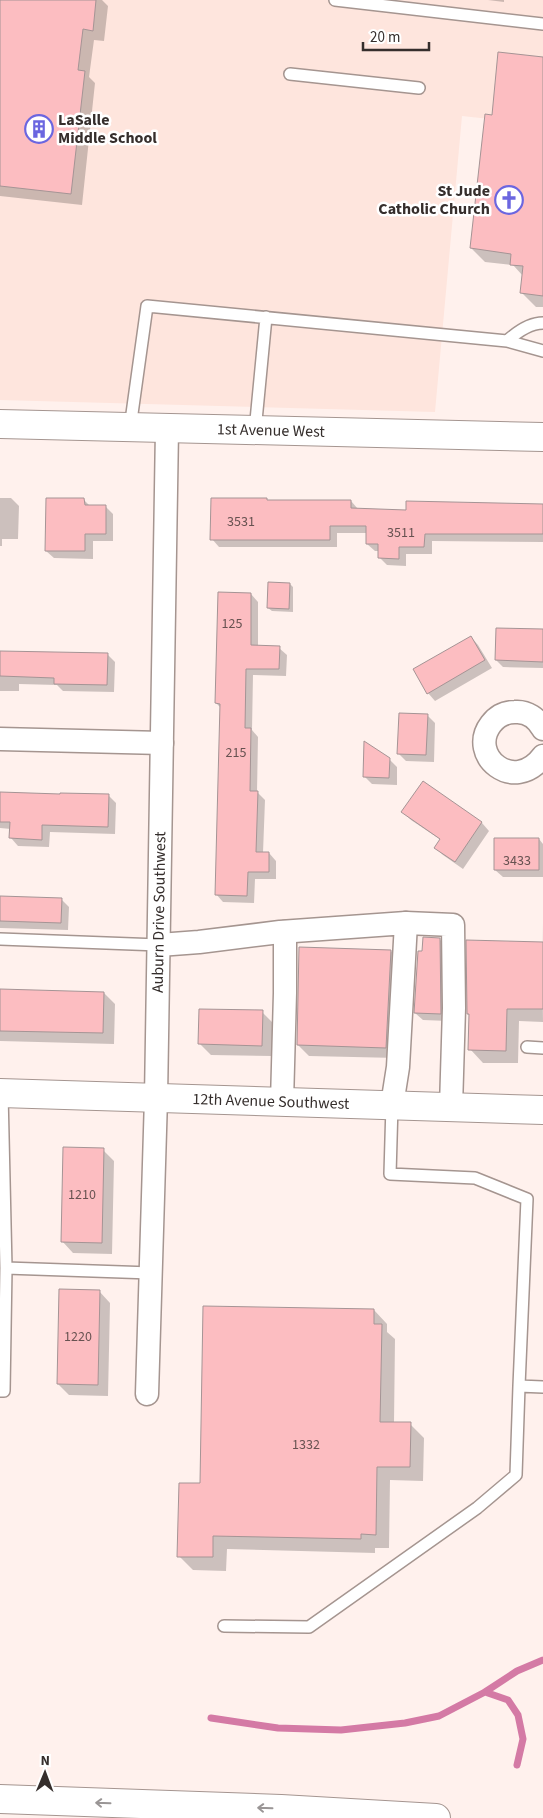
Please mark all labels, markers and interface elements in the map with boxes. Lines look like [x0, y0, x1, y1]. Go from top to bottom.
scale bar [363, 20, 429, 52]
text: 20 m [370, 27, 400, 48]
place label: LaSalle Middle School [58, 109, 157, 149]
building icon: LaSalle Middle School [24, 114, 54, 144]
place label: St Jude Catholic Church [378, 180, 490, 220]
church icon: St Jude Catholic Church [494, 185, 524, 215]
street label: 1st Avenue West [217, 418, 326, 443]
house number: 3531 [227, 512, 255, 532]
house number: 3511 [387, 523, 415, 543]
house number: 125 [222, 614, 242, 634]
house number: 215 [226, 743, 246, 763]
street label: Auburn Drive Southwest [147, 831, 171, 993]
house number: 3433 [503, 851, 531, 871]
street label: 12th Avenue Southwest [192, 1088, 350, 1115]
house number: 1210 [68, 1185, 96, 1205]
house number: 1220 [64, 1327, 92, 1347]
house number: 1332 [292, 1435, 320, 1455]
north arrow [20, 1748, 70, 1798]
text: N [40, 1751, 50, 1771]
one-way arrow [95, 1798, 111, 1807]
one-way arrow [258, 1804, 274, 1813]

